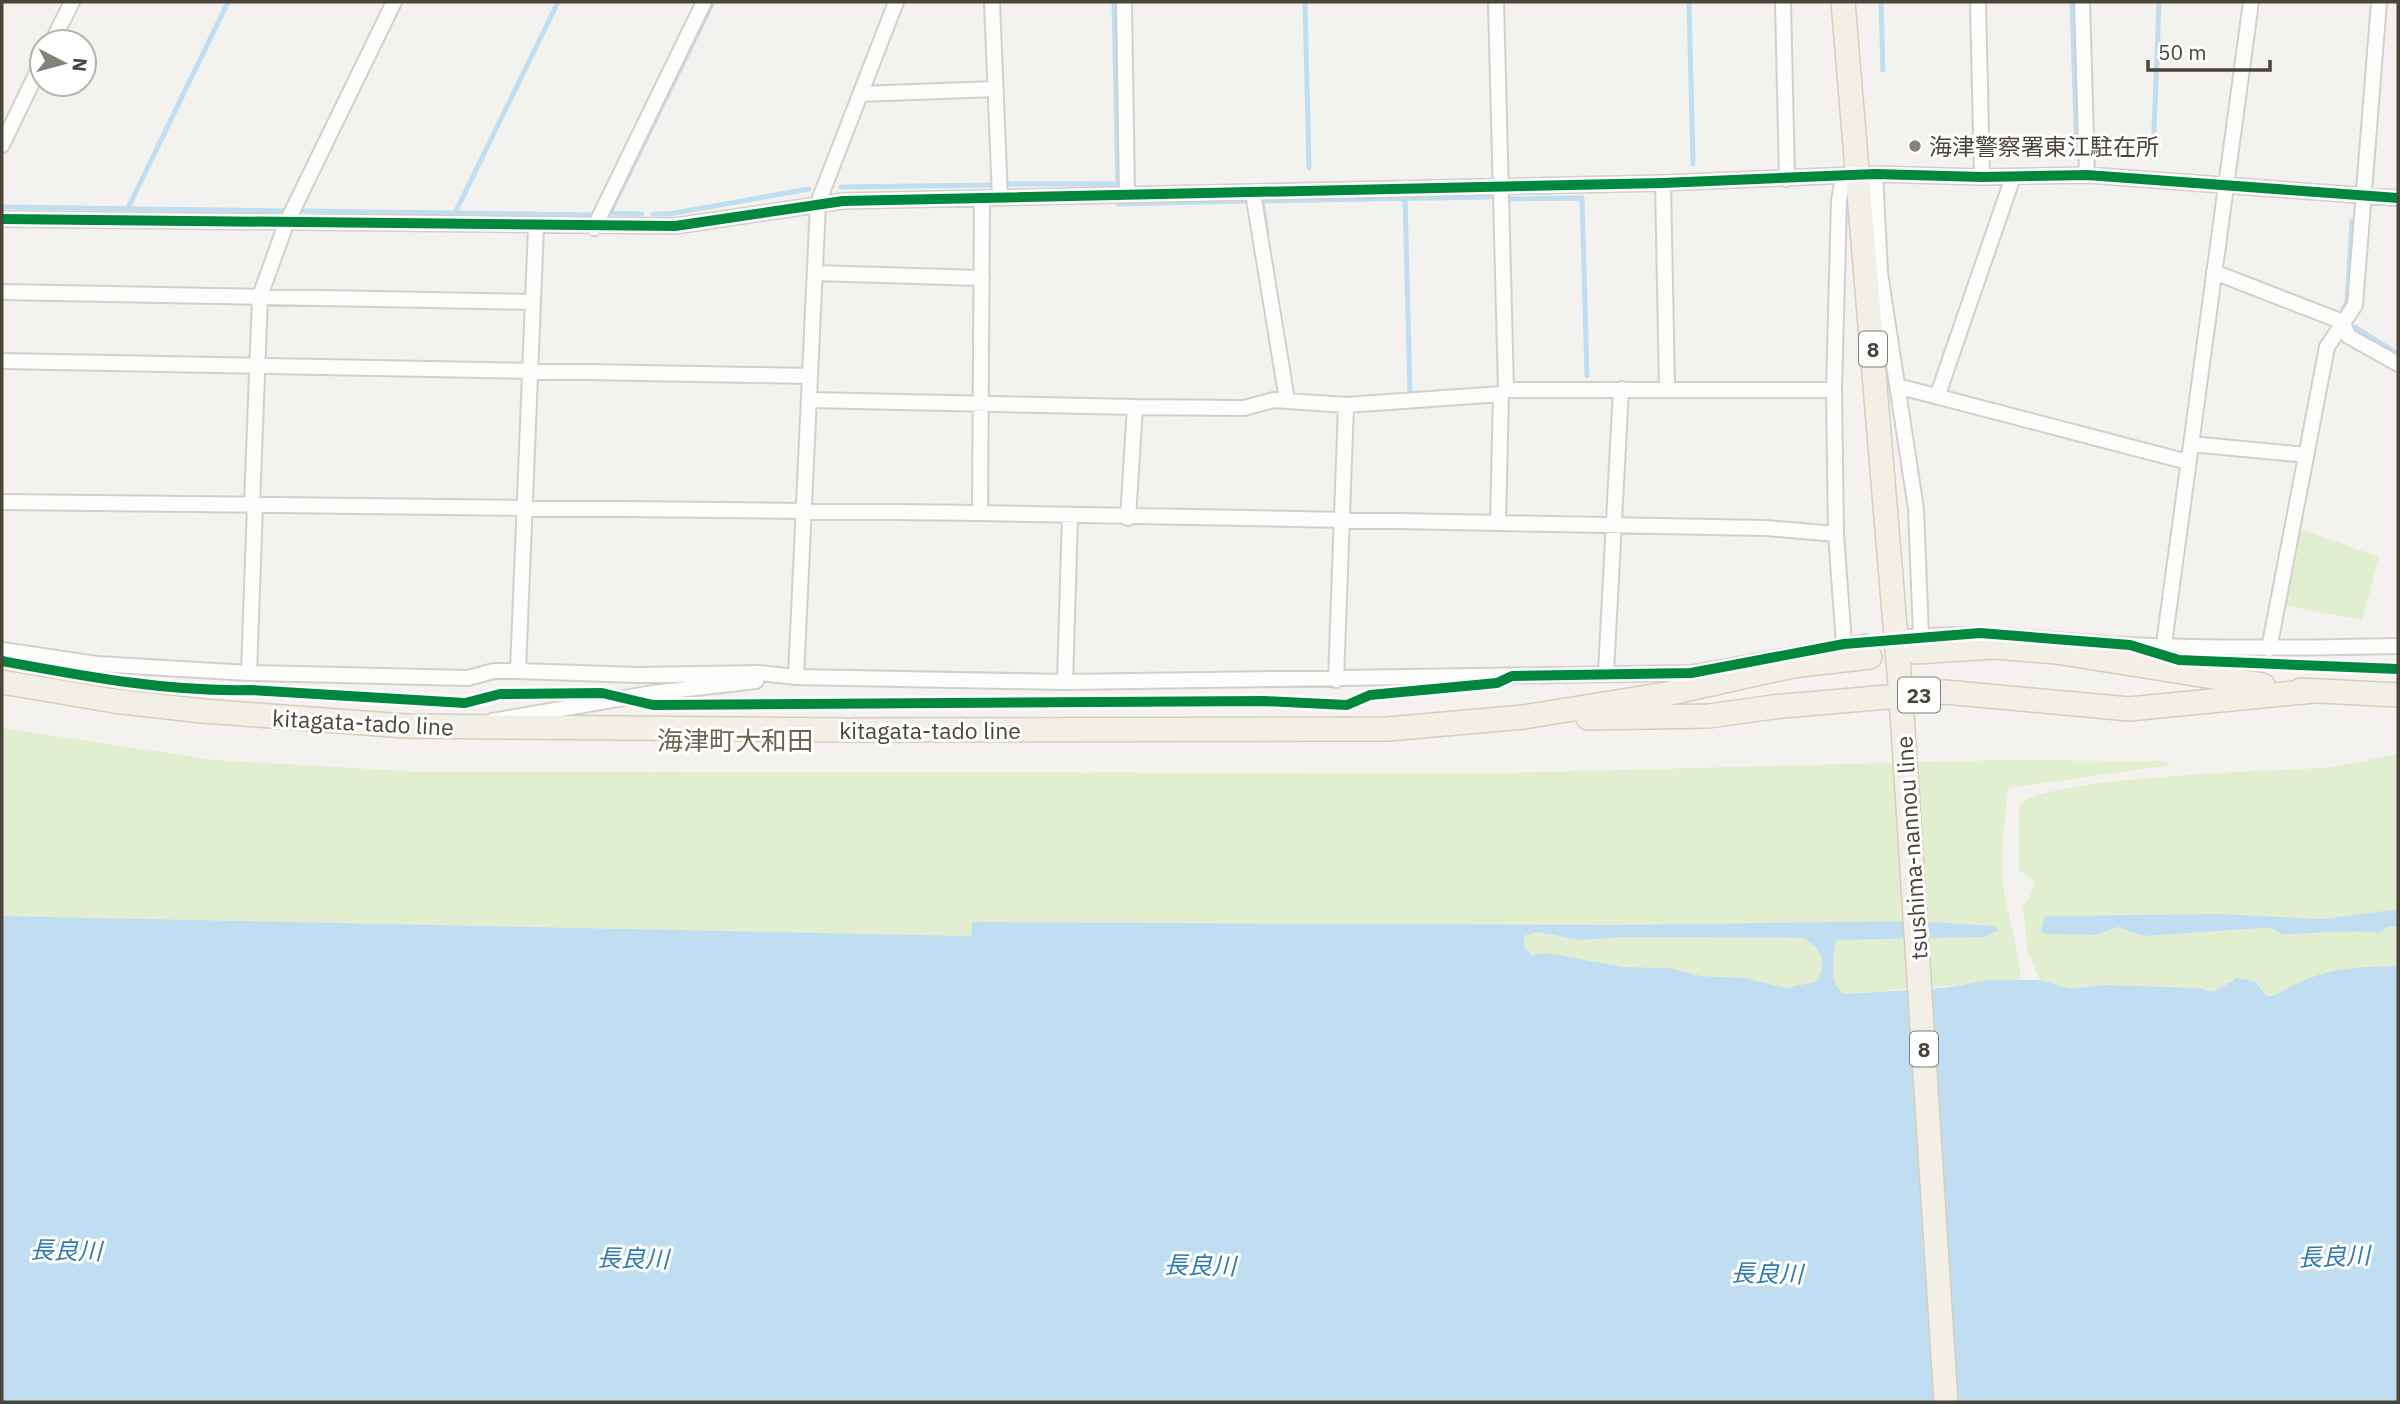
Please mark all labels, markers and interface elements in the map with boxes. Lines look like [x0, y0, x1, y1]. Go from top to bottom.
north arrow [28, 28, 98, 98]
scale bar [2148, 28, 2270, 72]
text: 50 m [2158, 38, 2207, 66]
text: N [67, 57, 93, 73]
place label: 海津警察署東江駐在所 [1929, 131, 2159, 161]
marker: 海津警察署東江駐在所 [1907, 138, 1923, 154]
road number: 8 [1859, 332, 1887, 366]
road number: 23 [1898, 678, 1940, 712]
street label: kitagata-tado line [271, 702, 455, 742]
street label: kitagata-tado line [839, 715, 1021, 745]
district label: 海津町大和田 [657, 723, 813, 757]
street label: tsushima-nannou line [1888, 735, 1934, 961]
road number: 8 [1910, 1032, 1938, 1066]
water label: 長良川 [30, 1233, 105, 1267]
water label: 長良川 [2297, 1239, 2374, 1273]
water label: 長良川 [597, 1241, 672, 1275]
water label: 長良川 [1164, 1248, 1239, 1282]
water label: 長良川 [1731, 1256, 1806, 1290]

